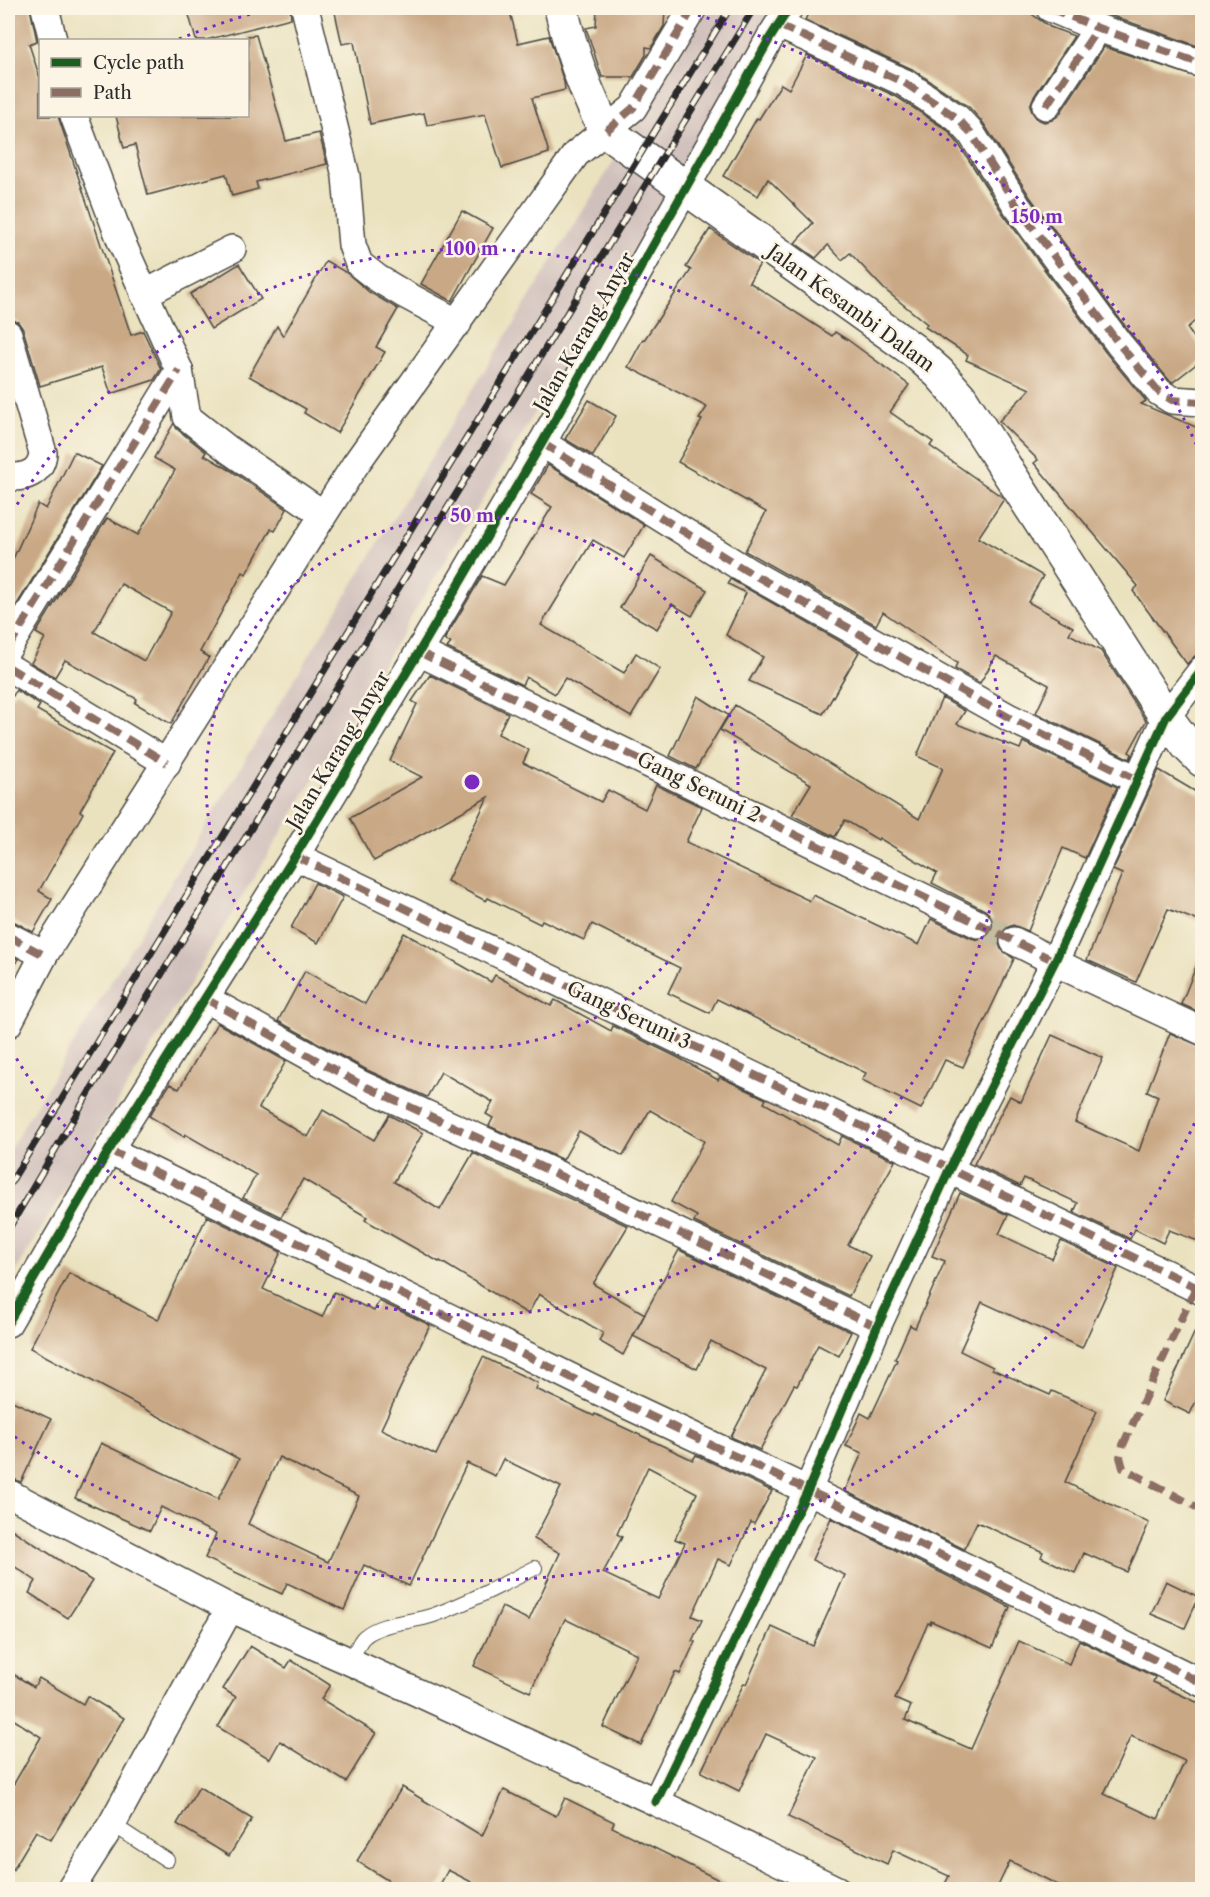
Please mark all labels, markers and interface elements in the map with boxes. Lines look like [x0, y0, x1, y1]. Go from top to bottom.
legend [39, 39, 249, 117]
text: Cycle path [93, 52, 184, 74]
text: Path [93, 82, 132, 104]
text: 150 m [1011, 206, 1063, 228]
street label: Jalan Kesambi Dalam [760, 237, 940, 377]
text: 100 m [445, 238, 499, 260]
street label: Jalan Karang Anyar [527, 247, 640, 419]
text: 50 m [450, 505, 494, 527]
street label: Jalan Karang Anyar [280, 666, 395, 836]
street label: Gang Seruni 2 [633, 747, 765, 827]
centre of rings [462, 772, 482, 792]
street label: Gang Seruni 3 [563, 976, 695, 1054]

